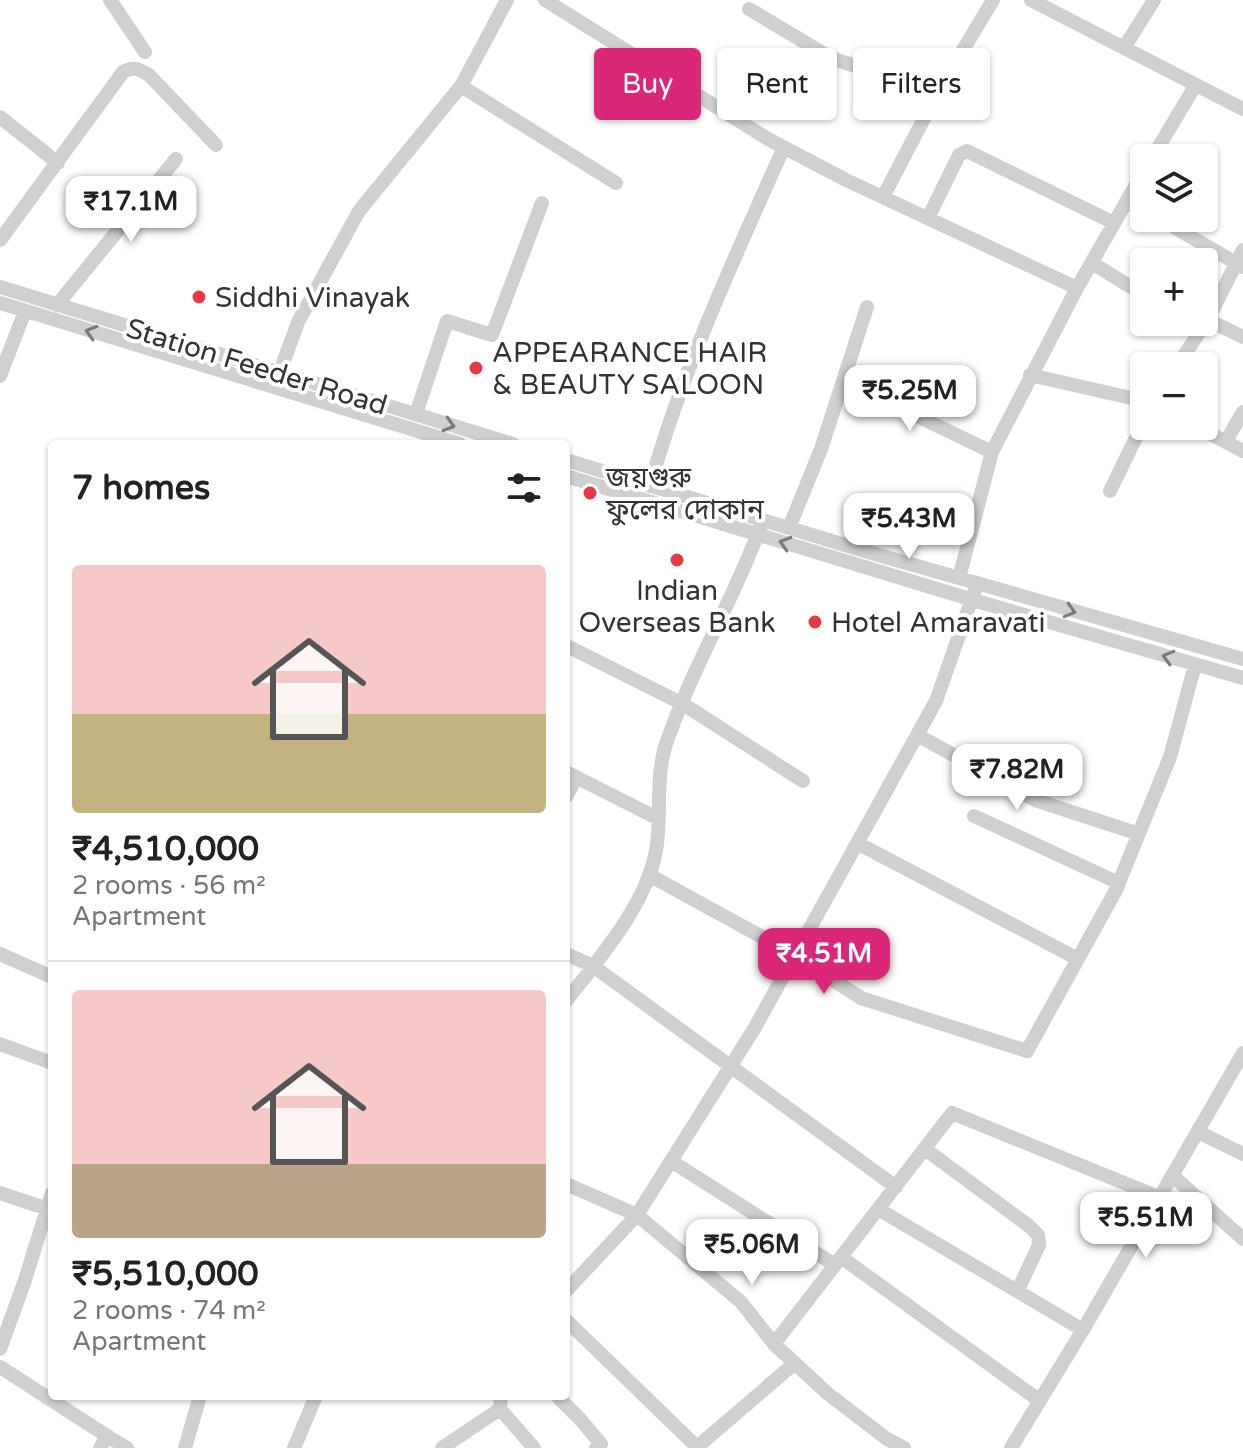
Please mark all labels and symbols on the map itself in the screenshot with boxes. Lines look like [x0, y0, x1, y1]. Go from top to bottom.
pin: ₹17.1M [66, 176, 196, 244]
place label: Siddhi Vinayak [215, 281, 410, 315]
marker: Siddhi Vinayak [190, 288, 208, 306]
street label: Station Feeder Road [122, 311, 391, 423]
one-way arrow [85, 325, 98, 341]
place label: APPEARANCE HAIR & BEAUTY SALOON [492, 336, 767, 402]
marker: APPEARANCE HAIR & BEAUTY SALOON [467, 359, 485, 377]
pin: ₹5.25M [845, 365, 975, 433]
one-way arrow [442, 416, 456, 432]
place label: জয়গুরু ফুলের দোকান [605, 461, 765, 527]
marker: জয়গুরু ফুলের দোকান [581, 484, 599, 502]
pin: ₹5.43M [844, 493, 974, 561]
one-way arrow [778, 536, 792, 552]
marker: Indian Overseas Bank [668, 551, 686, 569]
place label: Indian Overseas Bank [578, 574, 776, 640]
one-way arrow [1062, 602, 1076, 618]
place label: Hotel Amaravati [831, 606, 1045, 640]
marker: Hotel Amaravati [806, 613, 824, 631]
one-way arrow [1161, 650, 1175, 666]
pin: ₹7.82M [952, 744, 1082, 812]
pin: ₹4.51M [759, 928, 889, 996]
pin: ₹5.51M [1081, 1192, 1211, 1260]
pin: ₹5.06M [687, 1219, 817, 1287]

